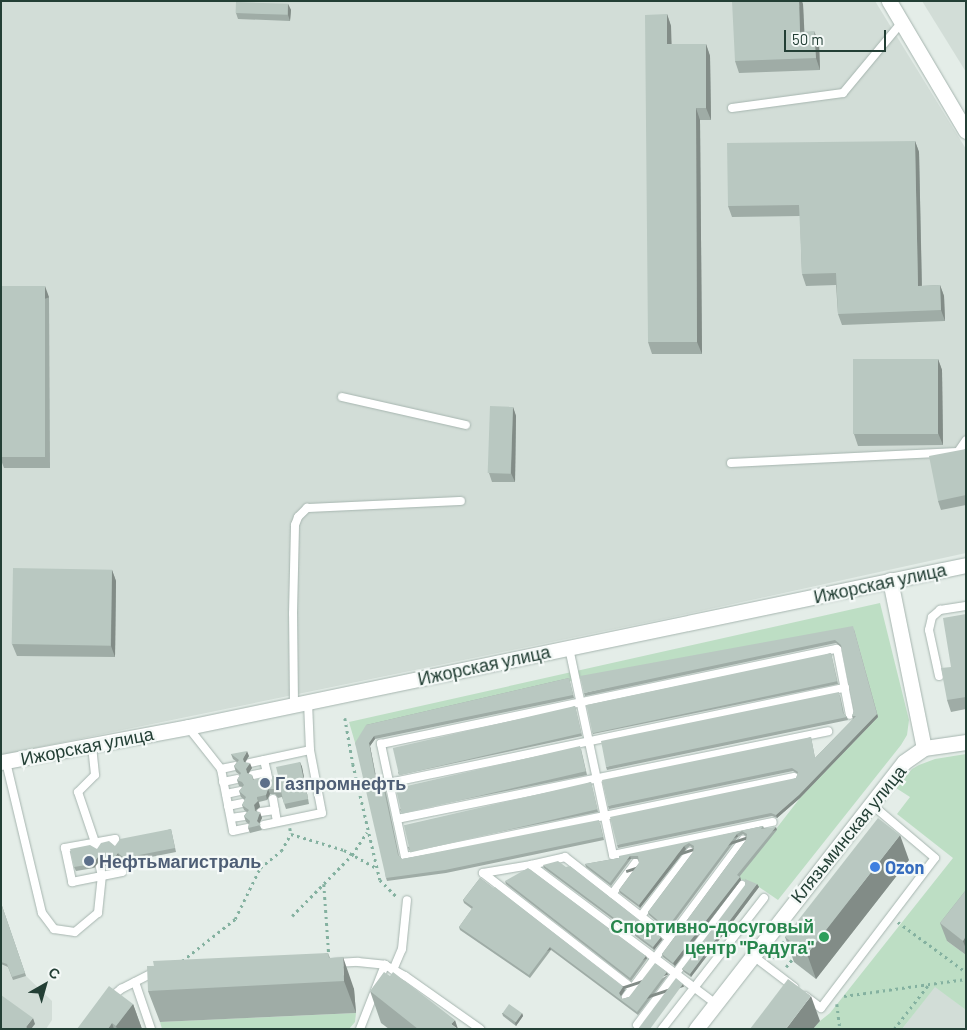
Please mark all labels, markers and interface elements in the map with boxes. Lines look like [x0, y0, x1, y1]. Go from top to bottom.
scale bar [787, 20, 890, 52]
text: 50 m [792, 30, 824, 48]
street label: Ижорская улица [812, 558, 948, 608]
street label: Ижорская улица [416, 640, 552, 690]
street label: Ижорская улица [19, 723, 155, 769]
street label: Клязьминская улица [786, 761, 910, 907]
place label: Газпромнефть [275, 772, 406, 794]
marker: Газпромнефть [259, 777, 271, 789]
place label: Нефтьмагистраль [99, 850, 261, 872]
marker: Нефтьмагистраль [83, 855, 95, 867]
place label: Ozon [885, 856, 924, 878]
marker: Ozon [869, 861, 881, 873]
place label: Спортивно-досуговый центр "Радуга" [610, 916, 814, 959]
marker: Спортивно-досуговый центр "Радуга" [818, 931, 830, 943]
north arrow [20, 960, 70, 1010]
text: С [45, 963, 64, 983]

